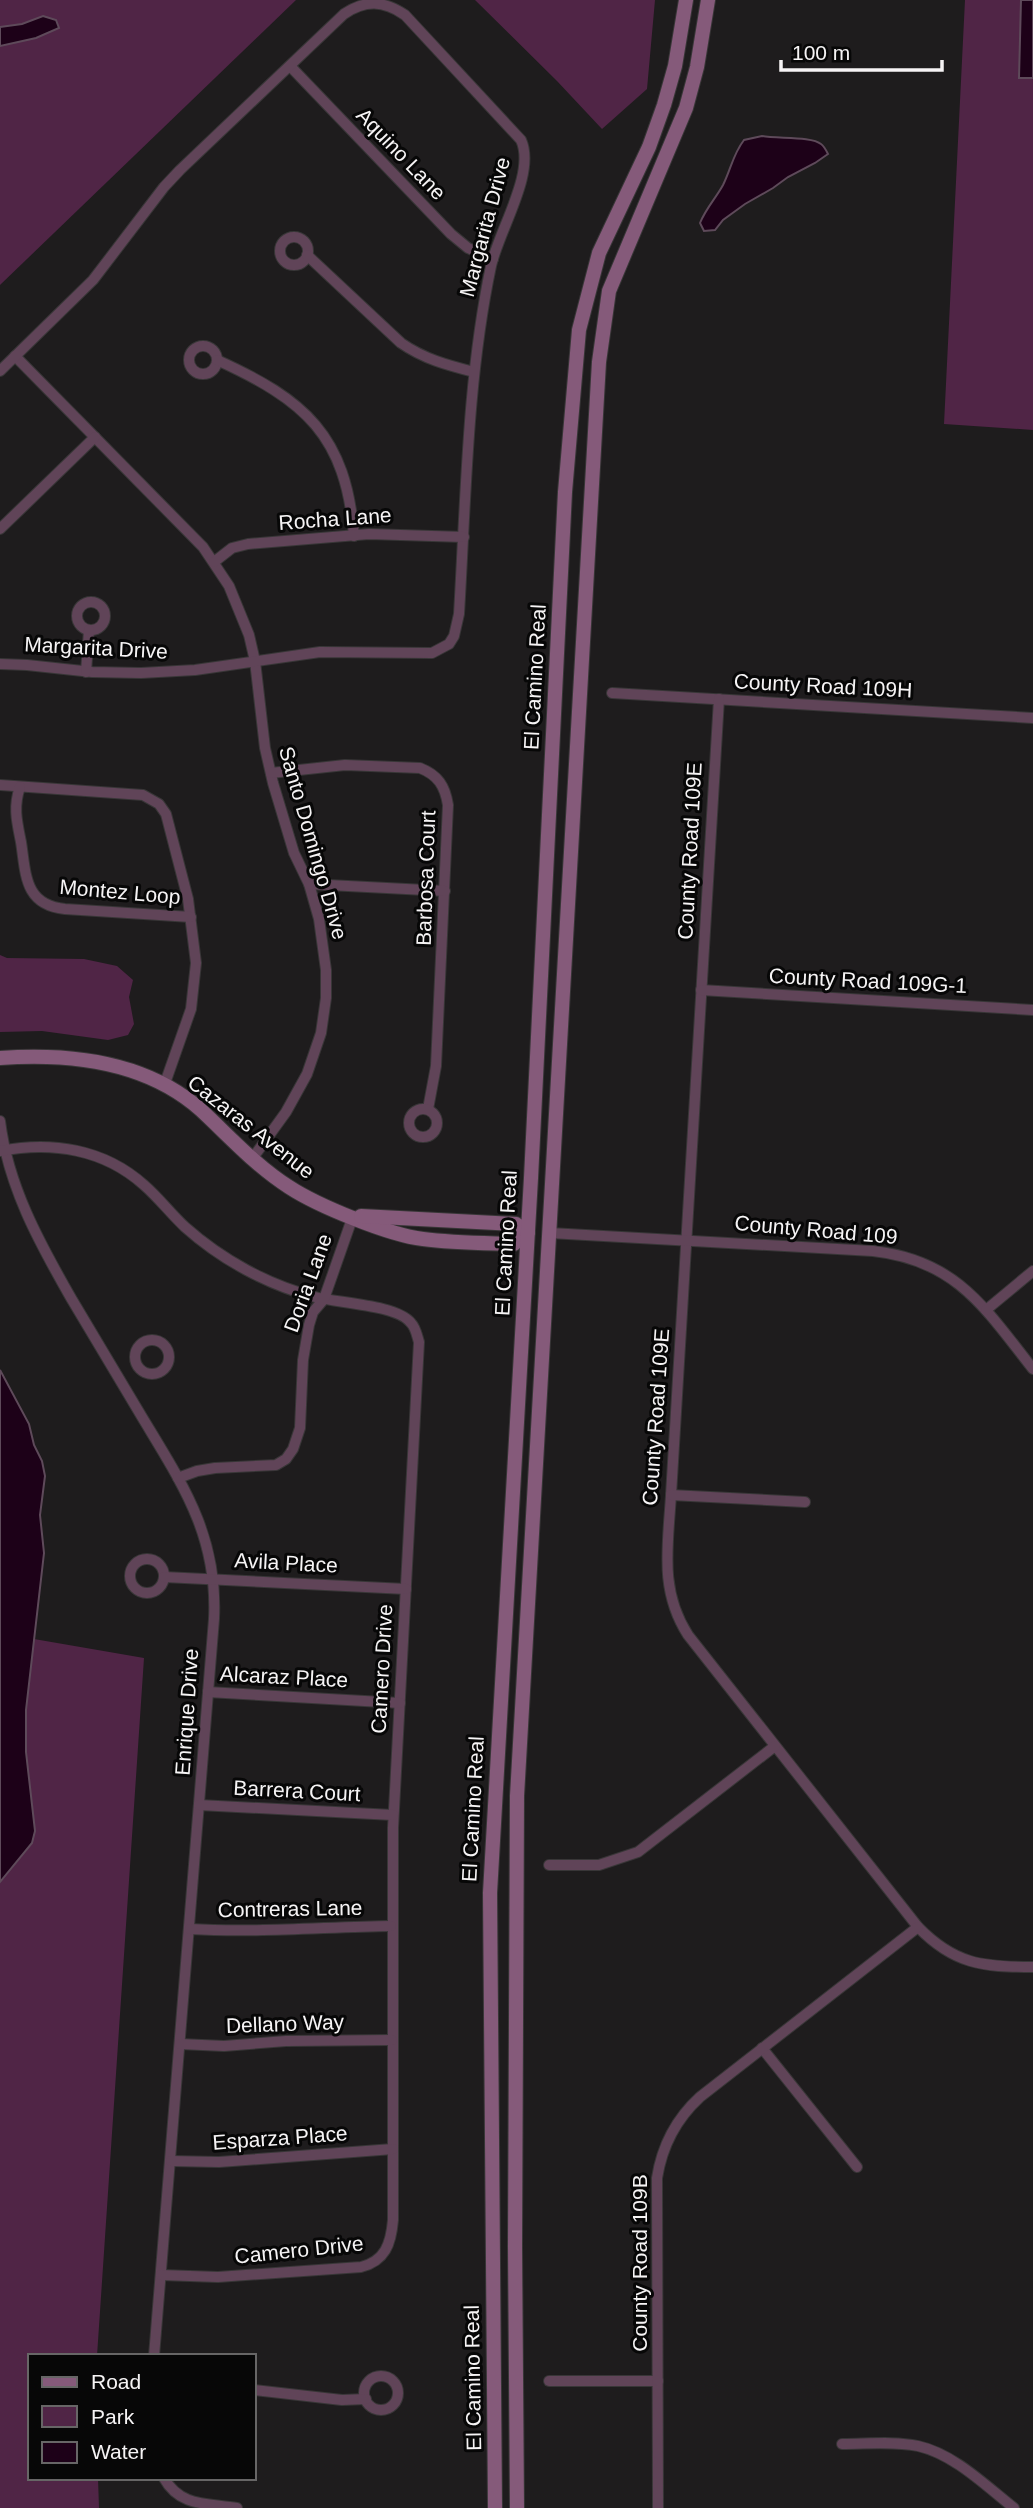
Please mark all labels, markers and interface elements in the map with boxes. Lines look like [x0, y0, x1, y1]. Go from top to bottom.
scale bar [781, 28, 942, 72]
text: 100 m [792, 41, 850, 64]
street label: Aquino Lane [352, 103, 451, 204]
street label: Margarita Drive [455, 155, 514, 299]
street label: Rocha Lane [278, 503, 392, 534]
street label: El Camino Real [519, 604, 550, 750]
street label: Margarita Drive [24, 632, 168, 663]
street label: County Road 109H [733, 669, 913, 702]
street label: Santo Domingo Drive [275, 744, 352, 942]
street label: County Road 109E [673, 762, 706, 940]
street label: Barbosa Court [412, 810, 439, 946]
street label: Montez Loop [59, 875, 182, 908]
street label: County Road 109G-1 [768, 964, 968, 997]
street label: Cazaras Avenue [184, 1070, 319, 1183]
street label: El Camino Real [490, 1170, 521, 1316]
street label: County Road 109 [734, 1211, 898, 1248]
street label: Doria Lane [279, 1231, 336, 1335]
street label: County Road 109E [638, 1328, 673, 1506]
street label: Avila Place [234, 1548, 338, 1577]
street label: Camero Drive [367, 1604, 396, 1734]
street label: Enrique Drive [171, 1648, 202, 1776]
street label: Alcaraz Place [219, 1662, 349, 1691]
street label: El Camino Real [457, 1736, 488, 1882]
street label: Barrera Court [233, 1776, 361, 1805]
street label: Contreras Lane [217, 1896, 363, 1921]
street label: Dellano Way [225, 2010, 345, 2037]
street label: Esparza Place [212, 2121, 348, 2154]
street label: County Road 109B [628, 2174, 651, 2352]
street label: Camero Drive [233, 2231, 365, 2268]
street label: El Camino Real [460, 2305, 485, 2451]
legend [28, 2354, 256, 2480]
text: Road [91, 2370, 141, 2393]
text: Park [91, 2405, 135, 2428]
text: Water [91, 2440, 146, 2463]

